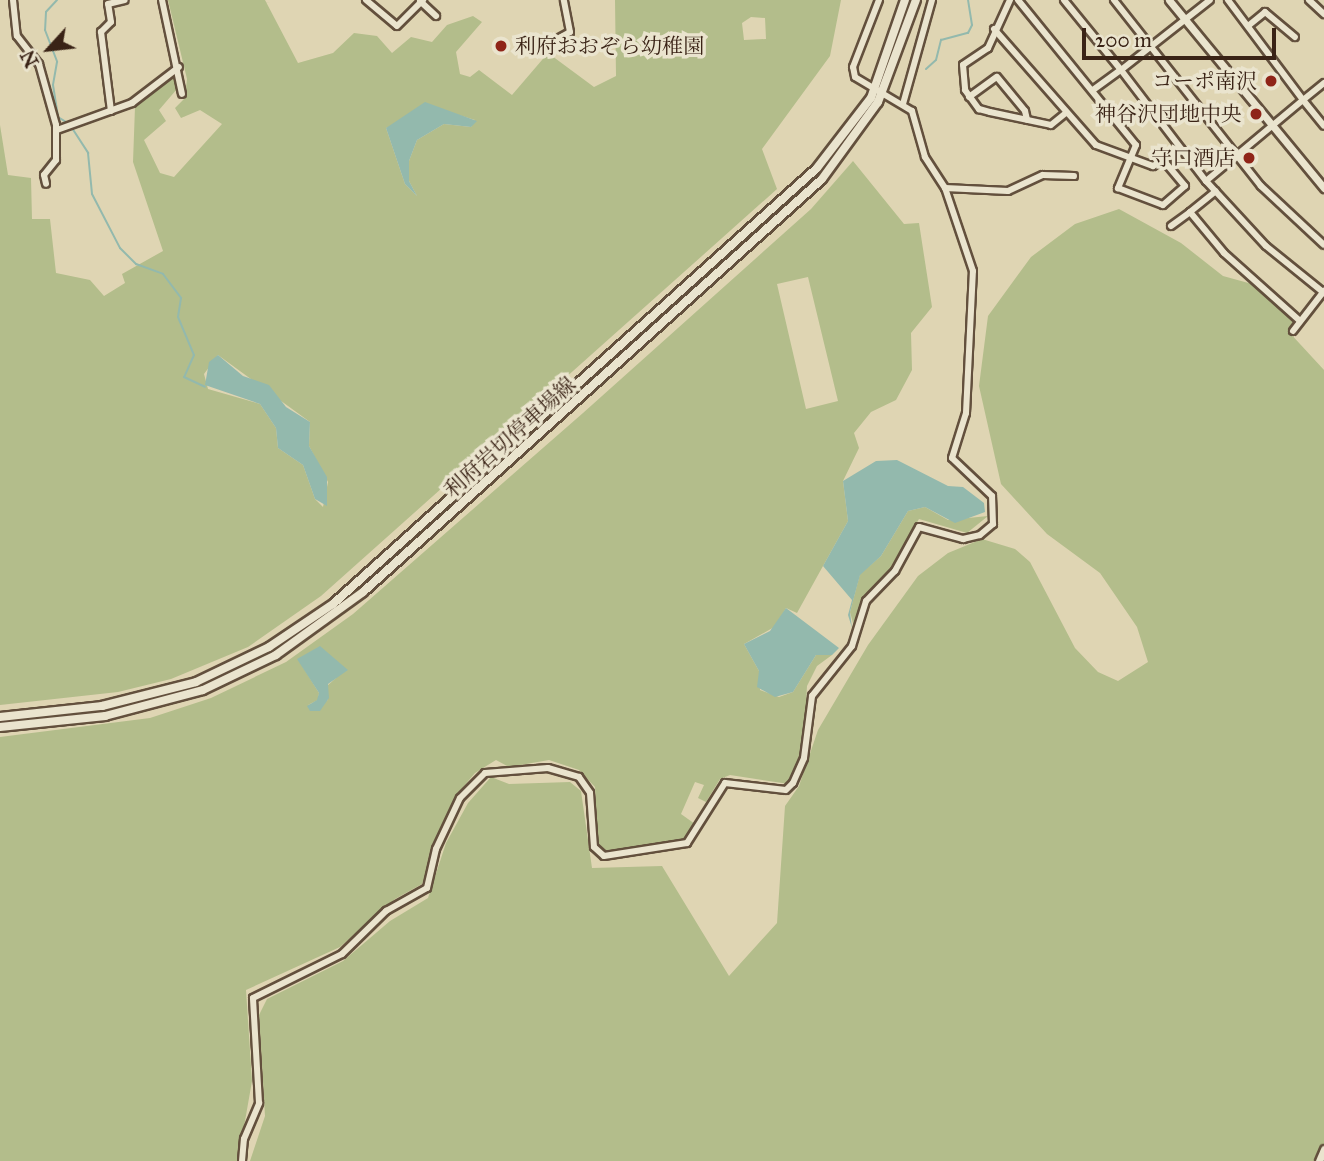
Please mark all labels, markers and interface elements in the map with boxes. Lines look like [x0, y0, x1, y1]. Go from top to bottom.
north arrow [14, 14, 84, 84]
scale bar [1086, 14, 1280, 58]
text: 200 m [1095, 27, 1152, 53]
place label: 利府おおぞら幼稚園 [515, 33, 704, 59]
marker: 利府おおぞら幼稚園 [493, 38, 509, 54]
text: N [16, 46, 44, 71]
place label: コーポ南沢 [1152, 68, 1257, 94]
marker: コーポ南沢 [1263, 73, 1279, 89]
place label: 神谷沢団地中央 [1095, 101, 1242, 127]
marker: 神谷沢団地中央 [1248, 106, 1264, 122]
place label: 守口酒店 [1151, 145, 1235, 171]
marker: 守口酒店 [1241, 150, 1257, 166]
street label: 利府岩切停車場線 [439, 371, 581, 503]

